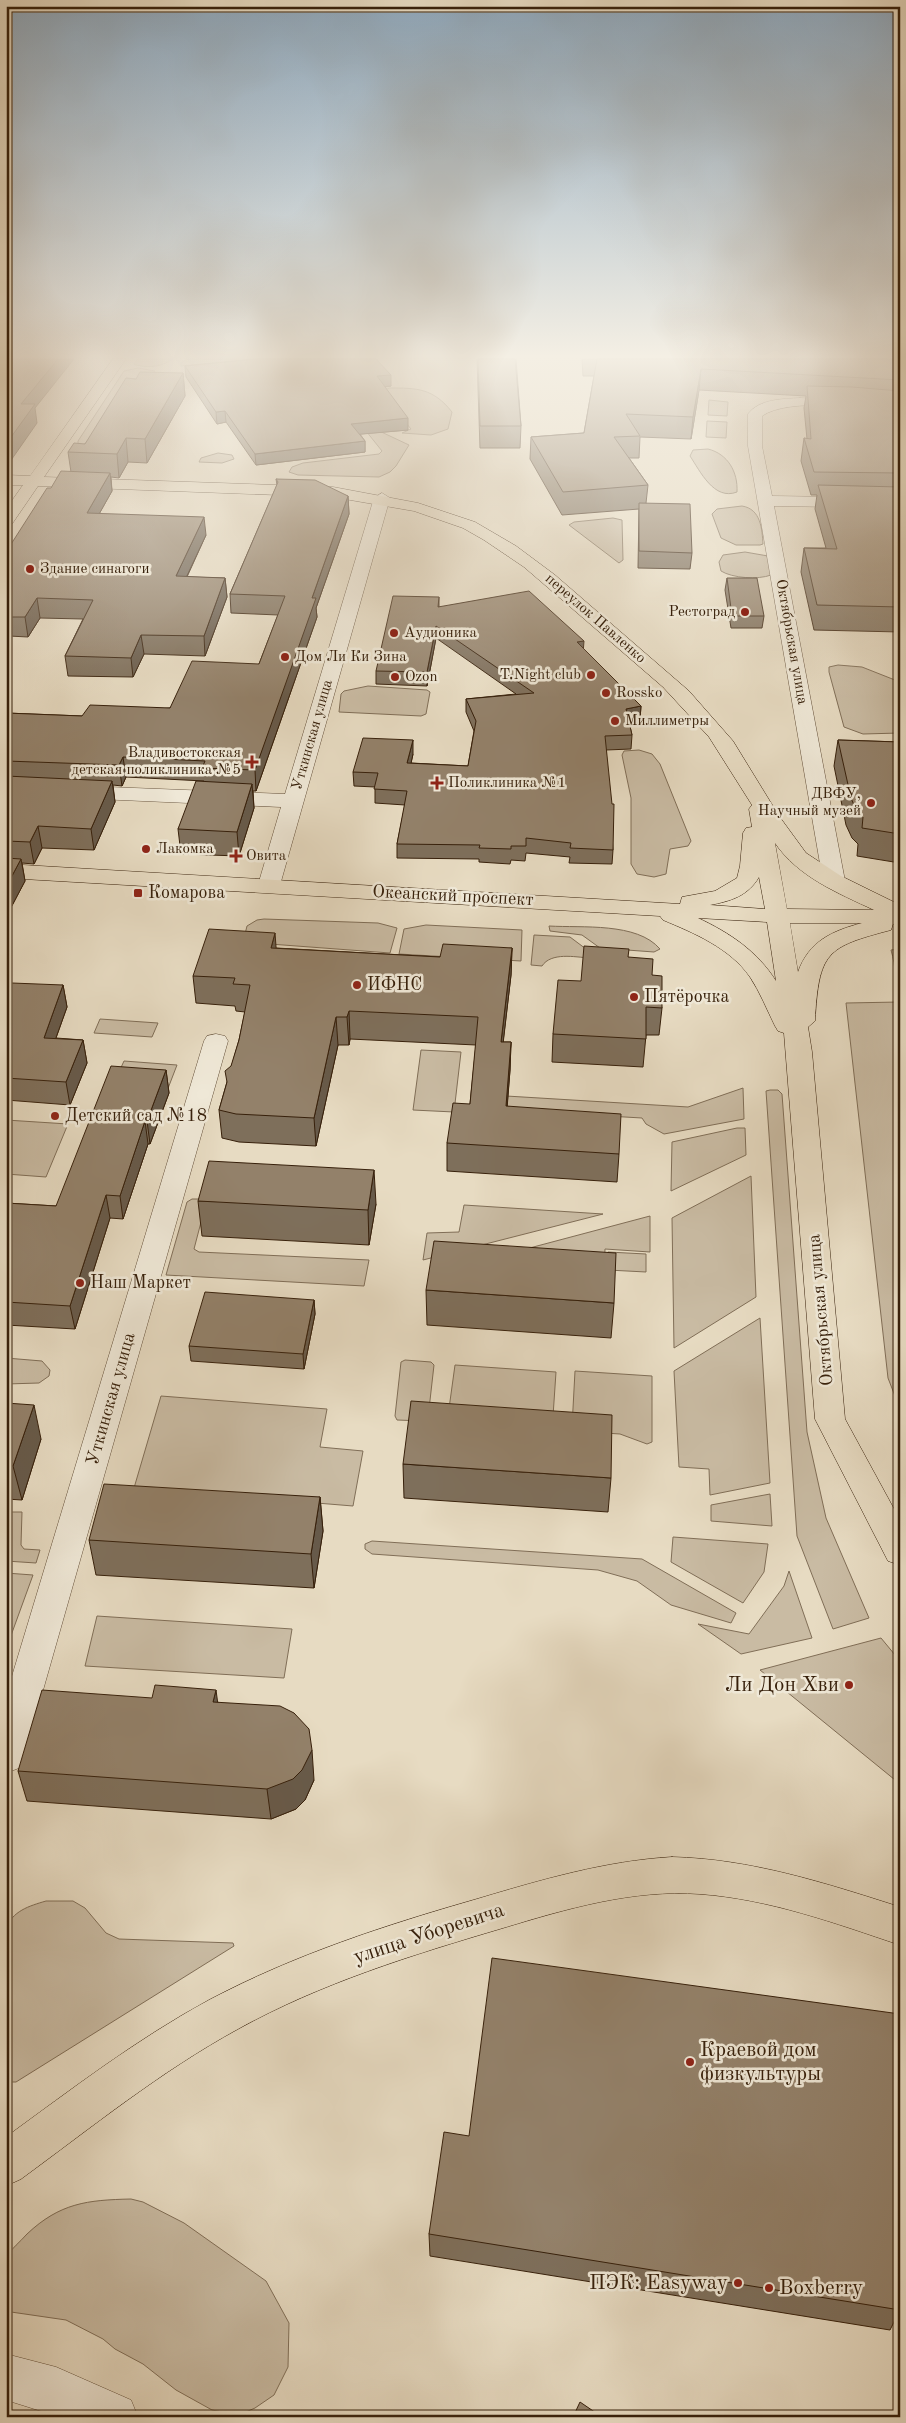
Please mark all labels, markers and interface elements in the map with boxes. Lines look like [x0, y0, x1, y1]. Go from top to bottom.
place label: Здание синагоги [40, 562, 150, 577]
marker: Здание синагоги [24, 563, 36, 575]
street label: переулок Павленко [542, 571, 648, 667]
street label: Октябрьская улица [773, 578, 810, 706]
place label: Рестоград [669, 605, 736, 620]
marker: Рестоград [739, 606, 751, 618]
place label: Аудионика [404, 626, 477, 641]
marker: Аудионика [388, 627, 400, 639]
place label: Дом Ли Ки Зина [295, 650, 407, 665]
marker: Дом Ли Ки Зина [279, 651, 291, 663]
place label: T.Night club [499, 668, 581, 683]
marker: T.Night club [585, 669, 597, 681]
place label: Ozon [405, 670, 438, 685]
marker: Ozon [389, 671, 401, 683]
street label: Уткинская улица [290, 677, 336, 792]
place label: Rossko [616, 686, 662, 701]
marker: Rossko [600, 687, 612, 699]
place label: Миллиметры [625, 714, 709, 729]
marker: Миллиметры [609, 715, 621, 727]
place label: Владивостокская детская поликлиника №5 [72, 746, 241, 778]
marker: Владивостокская детская поликлиника №5 [245, 755, 259, 769]
marker: Поликлиника №1 [430, 776, 444, 790]
place label: Поликлиника №1 [448, 776, 566, 791]
place label: ДВФУ, Научный музей [758, 787, 861, 819]
marker: ДВФУ, Научный музей [865, 797, 877, 809]
place label: Лакомка [156, 842, 214, 857]
marker: Лакомка [140, 843, 152, 855]
place label: Овита [246, 849, 287, 864]
marker: Овита [230, 850, 242, 862]
street label: Океанский проспект [372, 883, 534, 909]
place label: Комарова [148, 884, 225, 902]
marker: Комарова [132, 887, 144, 899]
place label: ИФНС [367, 976, 422, 994]
marker: ИФНС [351, 979, 363, 991]
place label: Пятёрочка [644, 988, 730, 1006]
marker: Пятёрочка [628, 991, 640, 1003]
place label: Детский сад №18 [65, 1107, 207, 1125]
marker: Детский сад №18 [49, 1110, 61, 1122]
street label: Октябрьская улица [805, 1233, 837, 1387]
place label: Наш Маркет [90, 1274, 191, 1292]
marker: Наш Маркет [74, 1277, 86, 1289]
street label: Уткинская улица [83, 1330, 139, 1467]
place label: Ли Дон Хви [725, 1675, 839, 1696]
marker: Ли Дон Хви [843, 1679, 855, 1691]
street label: улица Уборевича [351, 1900, 507, 1968]
place label: Краевой дом физкультуры [700, 2040, 821, 2085]
marker: Краевой дом физкультуры [684, 2056, 696, 2068]
place label: ПЭК: Easyway [589, 2273, 728, 2294]
marker: ПЭК: Easyway [732, 2277, 744, 2289]
place label: Boxberry [779, 2278, 863, 2299]
marker: Boxberry [763, 2282, 775, 2294]

